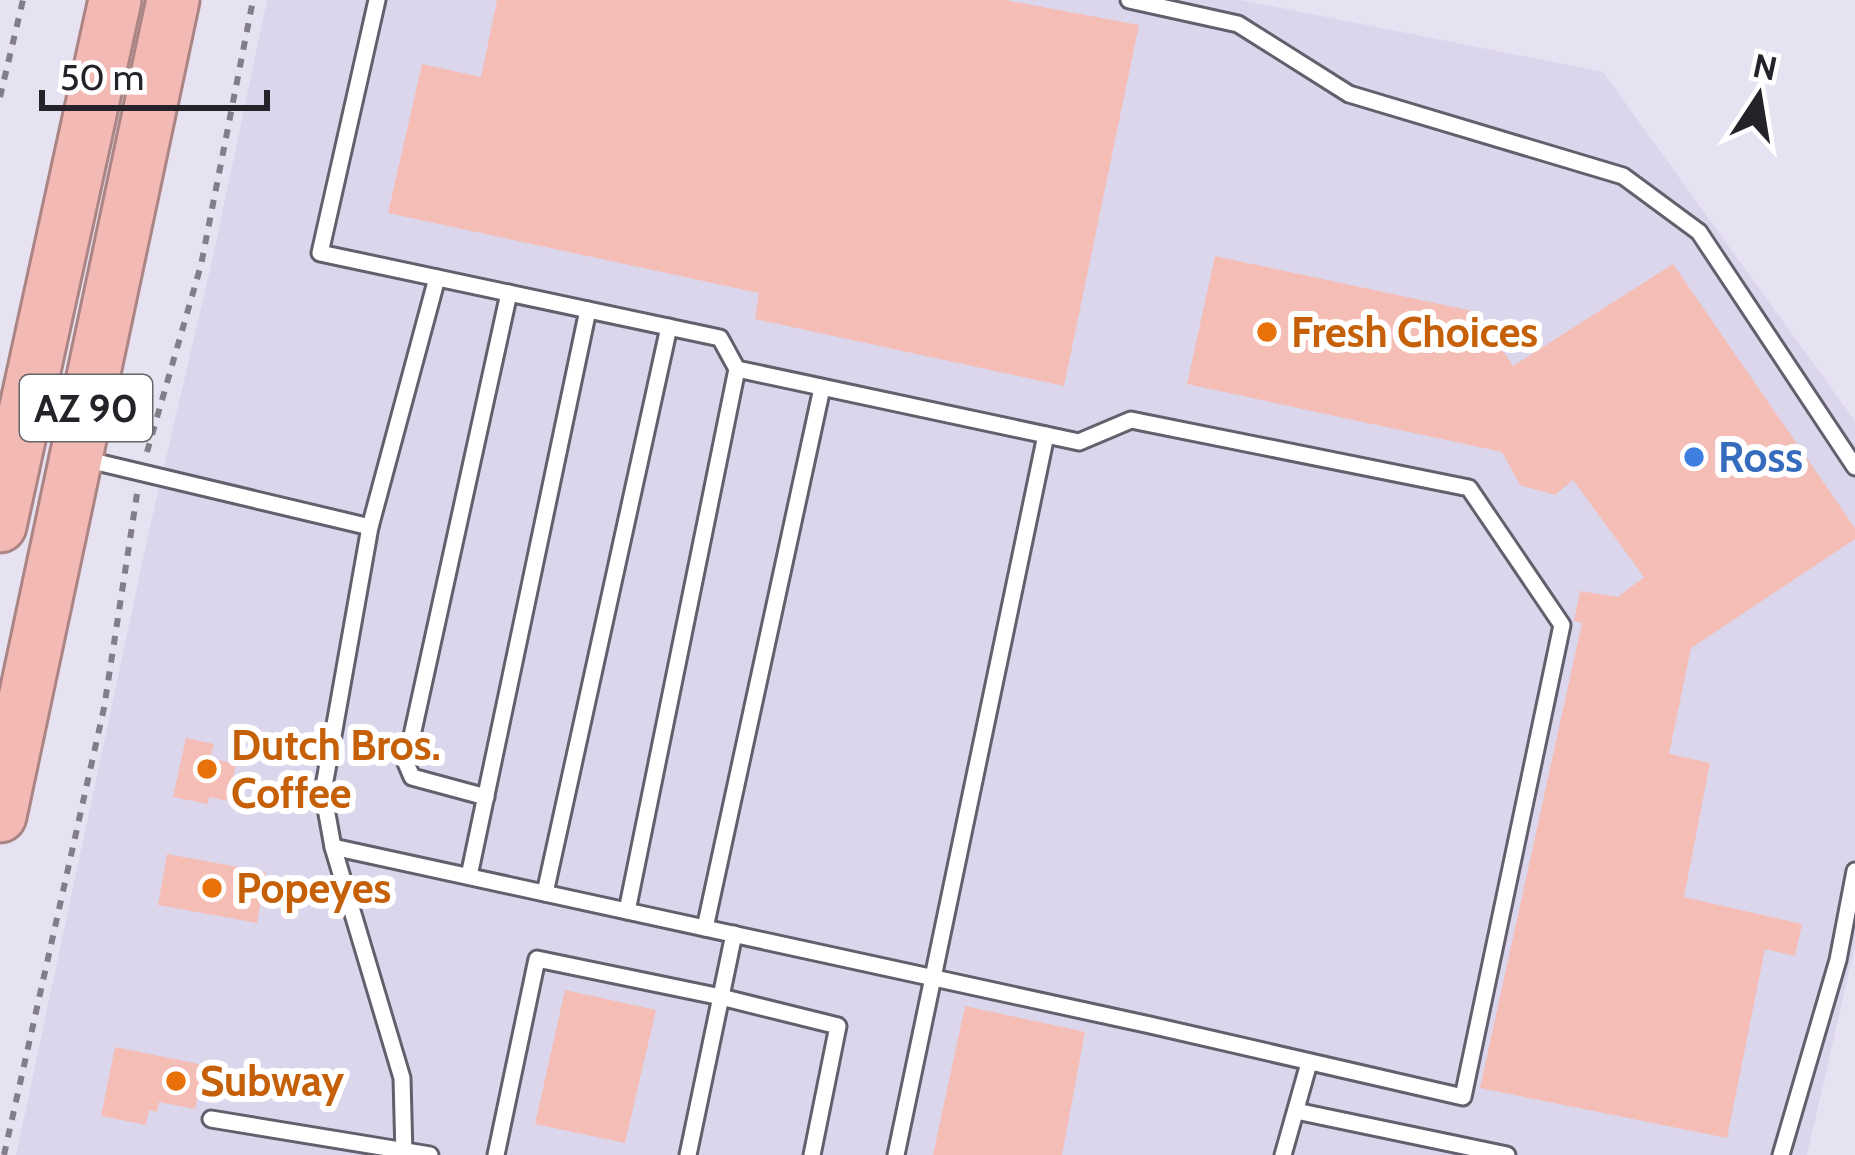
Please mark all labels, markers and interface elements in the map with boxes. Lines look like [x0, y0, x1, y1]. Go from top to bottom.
scale bar [42, 36, 267, 110]
north arrow [1699, 36, 1819, 156]
text: N [1750, 45, 1781, 89]
text: 50 m [60, 55, 144, 99]
place label: Fresh Choices [1291, 306, 1538, 358]
marker: Fresh Choices [1254, 319, 1280, 345]
road number: AZ 90 [20, 375, 152, 441]
place label: Ross [1718, 431, 1803, 483]
marker: Ross [1681, 444, 1707, 470]
place label: Dutch Bros. Coffee [231, 719, 441, 819]
marker: Dutch Bros. Coffee [194, 756, 220, 782]
place label: Popeyes [236, 862, 391, 914]
marker: Popeyes [199, 875, 225, 901]
place label: Subway [200, 1055, 344, 1107]
marker: Subway [163, 1068, 189, 1094]

